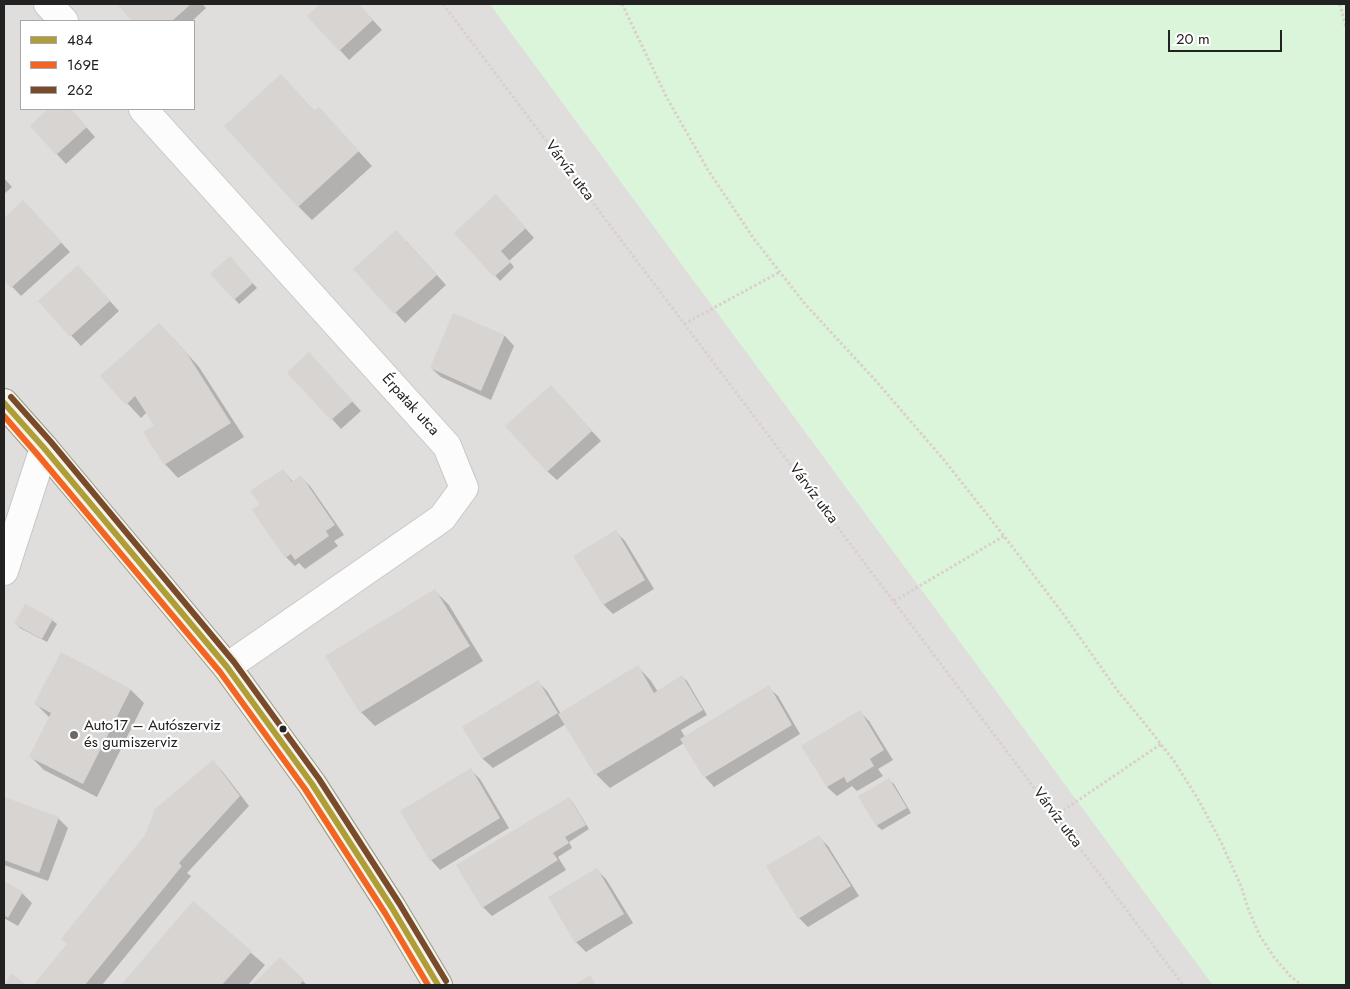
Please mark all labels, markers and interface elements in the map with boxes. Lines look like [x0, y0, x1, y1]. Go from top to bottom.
legend [20, 20, 195, 110]
scale bar [1170, 20, 1284, 52]
text: 20 m [1176, 28, 1210, 50]
text: 484 [67, 29, 93, 51]
text: 169E [67, 54, 99, 76]
text: 262 [67, 79, 93, 101]
street label: Várvíz utca [541, 137, 597, 205]
street label: Érpatak utca [378, 370, 442, 440]
street label: Várvíz utca [785, 460, 841, 528]
place label: Auto17 – Autószerviz és gumiszerviz [84, 717, 221, 752]
unlabelled marker [278, 724, 288, 734]
marker: Auto17 – Autószerviz és gumiszerviz [68, 729, 80, 741]
street label: Várvíz utca [1029, 784, 1085, 852]

